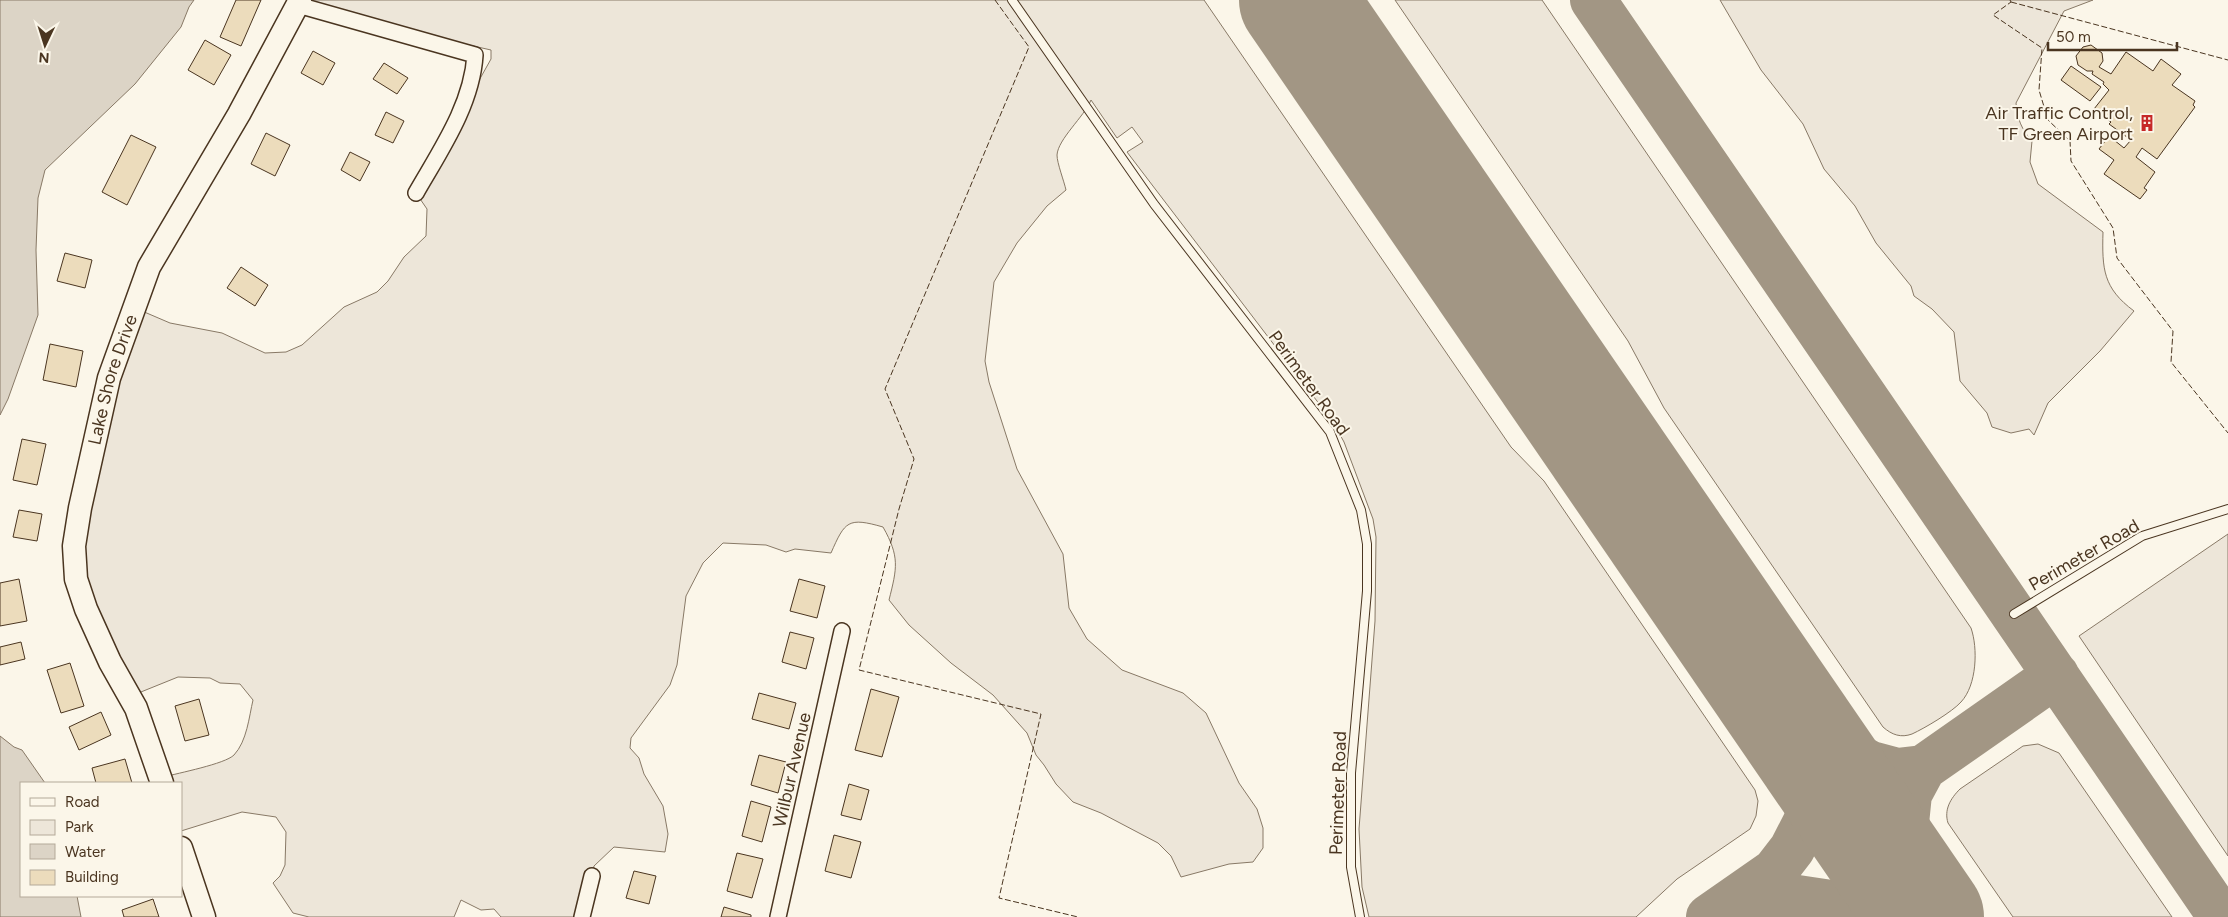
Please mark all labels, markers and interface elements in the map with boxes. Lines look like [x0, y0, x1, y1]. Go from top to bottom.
north arrow [20, 20, 70, 70]
scale bar [2048, 20, 2177, 52]
text: 50 m [2056, 28, 2091, 46]
text: N [38, 49, 50, 66]
place label: Air Traffic Control, TF Green Airport [1985, 102, 2133, 145]
building icon: Air Traffic Control, TF Green Airport [2137, 113, 2157, 133]
street label: Lake Shore Drive [83, 311, 142, 447]
street label: Perimeter Road [1264, 326, 1354, 440]
street label: Perimeter Road [2025, 514, 2143, 596]
street label: Wilbur Avenue [768, 710, 816, 830]
street label: Perimeter Road [1325, 731, 1351, 855]
legend [20, 782, 182, 897]
text: Road [65, 793, 100, 811]
text: Park [65, 818, 94, 836]
text: Water [65, 843, 105, 861]
text: Building [65, 868, 119, 886]

